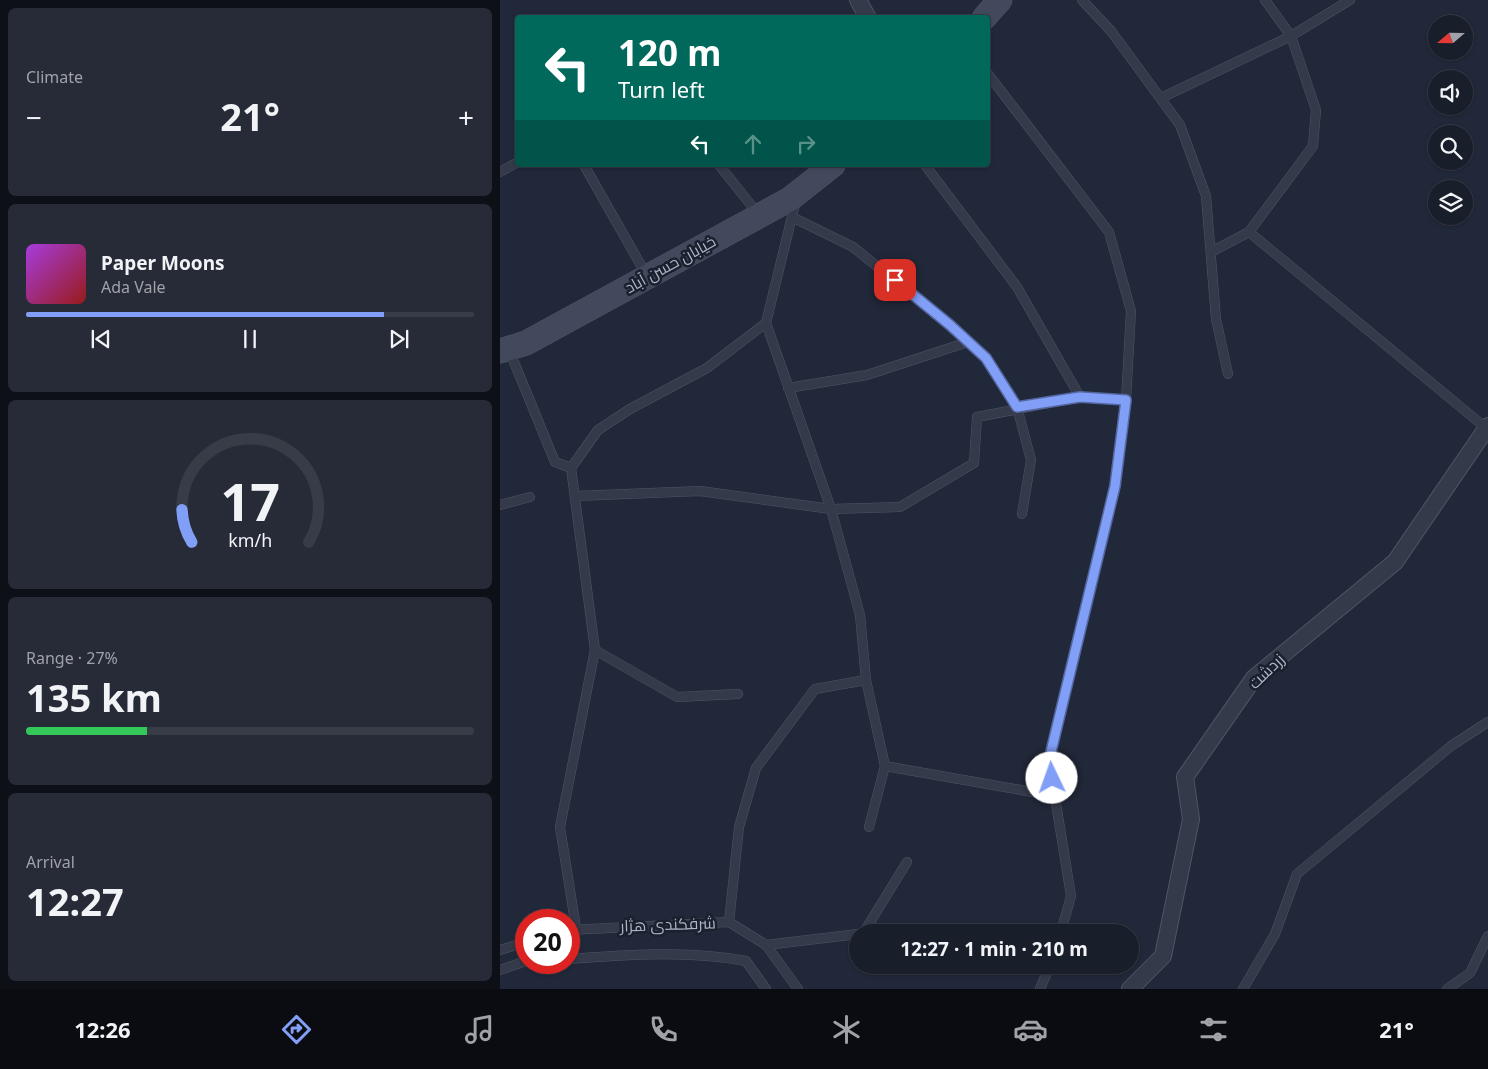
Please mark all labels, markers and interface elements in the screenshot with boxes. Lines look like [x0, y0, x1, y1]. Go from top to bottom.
north arrow [1428, 15, 1472, 60]
map controls [1428, 15, 1473, 225]
text: 120 m [618, 29, 721, 76]
icon: left [535, 35, 600, 100]
text: Climate [26, 66, 83, 88]
button: sound [1428, 70, 1473, 115]
text: Turn left [618, 74, 705, 104]
text: 21° [220, 90, 280, 142]
text: − [26, 98, 42, 136]
text: + [458, 98, 474, 136]
button: search [1428, 125, 1473, 170]
icon: left [686, 130, 714, 158]
icon: ahead [739, 130, 767, 158]
icon: right [792, 130, 820, 158]
button: layers [1428, 180, 1473, 225]
street label: خیابان حسن آباد [621, 230, 719, 298]
text: Paper Moons [101, 250, 225, 276]
pin [874, 259, 916, 301]
icon: arrive [881, 266, 909, 294]
text: Ada Vale [101, 276, 166, 298]
icon: previous [87, 325, 115, 353]
icon: pause [236, 325, 264, 353]
icon: next [385, 325, 413, 353]
text: 17 [220, 465, 280, 536]
text: km/h [228, 528, 272, 552]
text: Range · 27% [26, 647, 118, 669]
street label: زردشت [1243, 648, 1289, 694]
text: 135 km [26, 671, 162, 723]
position arrow [1025, 751, 1077, 803]
text: Arrival [26, 851, 75, 873]
text: 12:27 [26, 875, 124, 927]
speed limit sign: 20 [515, 909, 580, 974]
street label: شرفکندی هژار [619, 911, 716, 937]
text: 12:27 · 1 min · 210 m [900, 936, 1088, 962]
icon: directions [279, 1012, 314, 1047]
icon: music [462, 1012, 497, 1047]
icon: phone [646, 1012, 681, 1047]
icon: climate [829, 1012, 864, 1047]
icon: car [1013, 1012, 1048, 1047]
icon: filters [1196, 1012, 1231, 1047]
text: 12:26 [74, 1014, 131, 1044]
text: 21° [1379, 1014, 1414, 1044]

